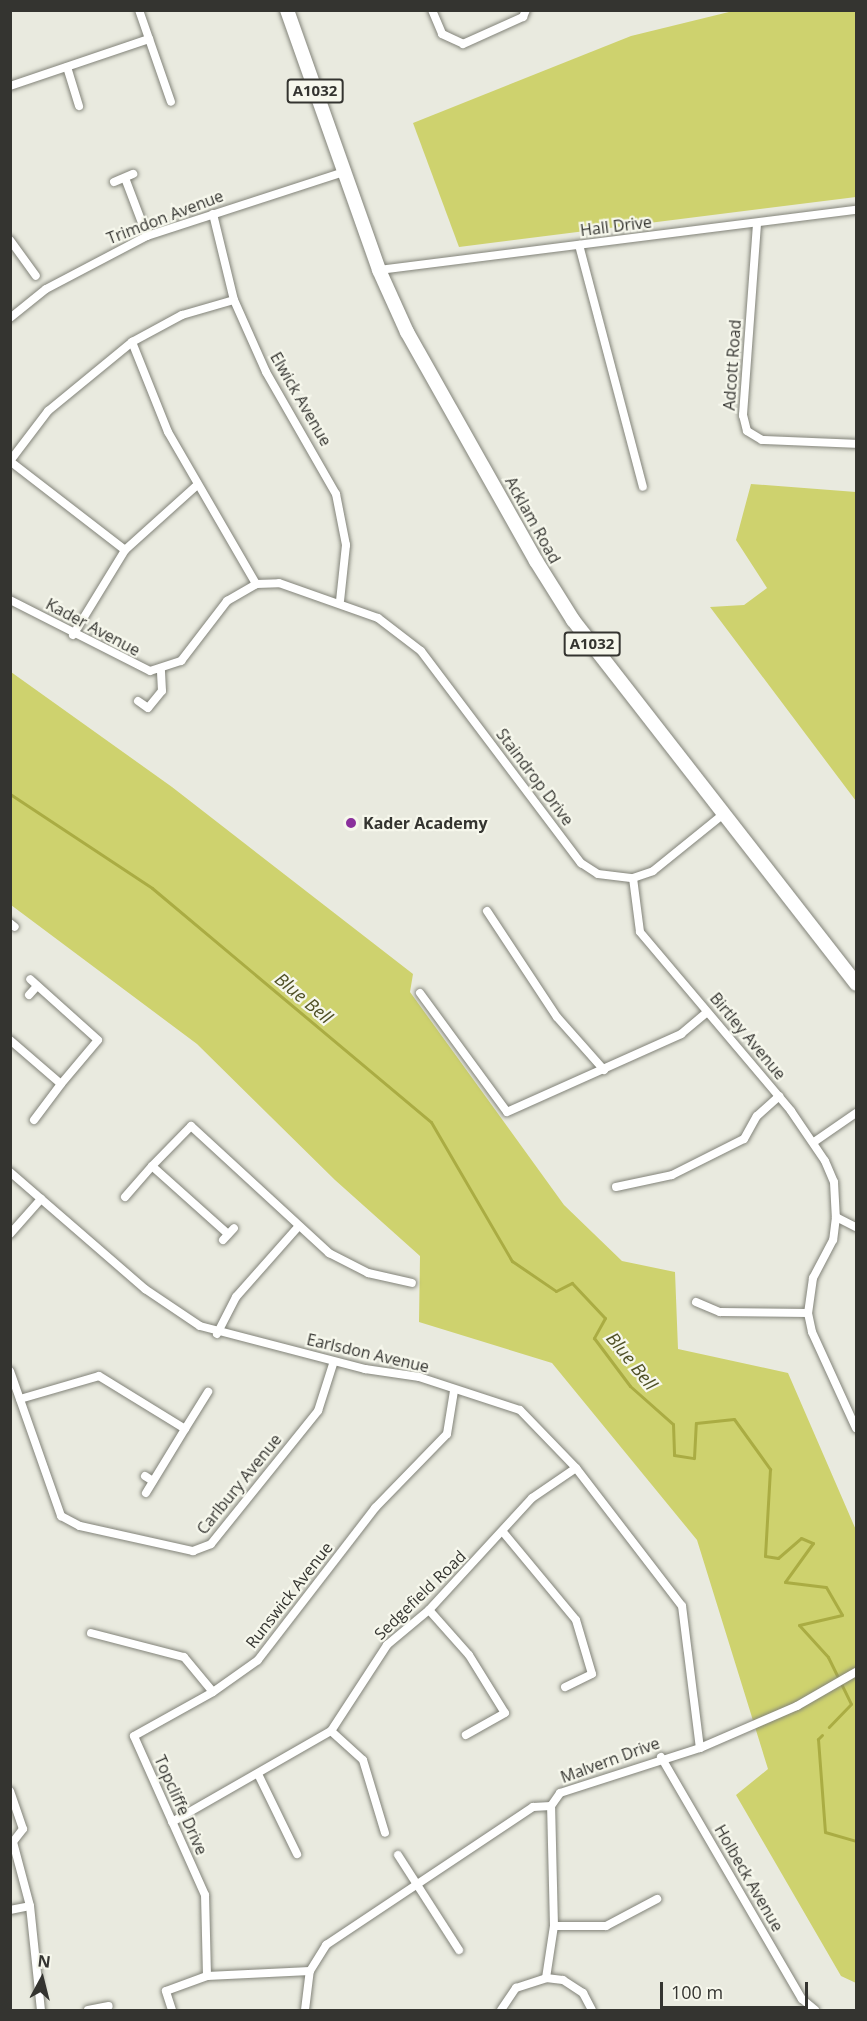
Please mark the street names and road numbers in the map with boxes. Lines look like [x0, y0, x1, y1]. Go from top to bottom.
road number: A1032 [286, 79, 344, 103]
street label: Trimdon Avenue [104, 186, 226, 248]
street label: Hall Drive [579, 212, 653, 240]
street label: Adcott Road [719, 319, 745, 411]
street label: Elwick Avenue [266, 349, 336, 449]
street label: Acklam Road [501, 473, 565, 567]
street label: Kader Avenue [43, 594, 143, 660]
road number: A1032 [564, 632, 620, 656]
street label: Staindrop Drive [492, 725, 578, 829]
street label: Birtley Avenue [706, 989, 790, 1083]
street label: Earlsdon Avenue [305, 1330, 431, 1376]
street label: Carlbury Avenue [193, 1430, 285, 1538]
street label: Runswick Avenue [242, 1538, 336, 1652]
street label: Sedgefield Road [370, 1546, 470, 1644]
street label: Malvern Drive [558, 1733, 662, 1787]
street label: Topcliffe Drive [150, 1752, 212, 1858]
street label: Holbeck Avenue [711, 1821, 787, 1935]

